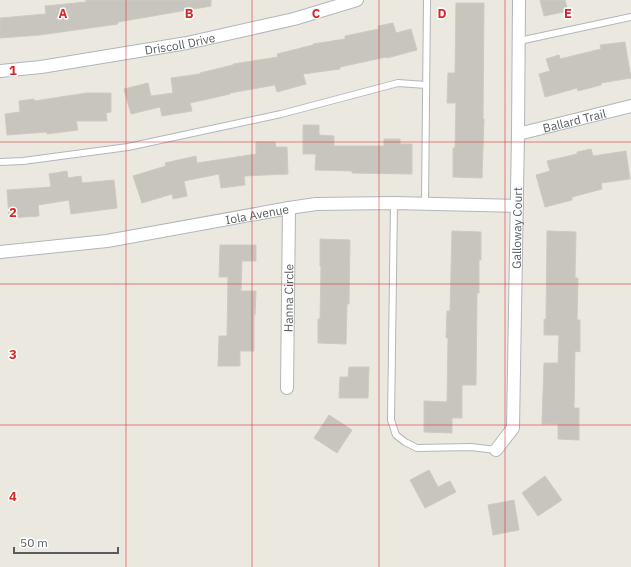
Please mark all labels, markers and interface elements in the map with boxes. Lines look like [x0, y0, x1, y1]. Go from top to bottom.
text: A [59, 5, 68, 22]
text: B [185, 5, 194, 22]
text: C [312, 5, 321, 22]
text: D [437, 5, 447, 22]
text: E [564, 5, 572, 22]
street label: Driscoll Drive [144, 29, 217, 57]
text: 1 [9, 62, 17, 79]
street label: Ballard Trail [541, 105, 608, 135]
street label: Galloway Court [508, 187, 525, 269]
street label: Iola Avenue [224, 201, 290, 227]
text: 2 [9, 204, 17, 221]
street label: Hanna Circle [280, 263, 296, 332]
text: 3 [9, 346, 17, 363]
text: 4 [9, 488, 17, 505]
scale bar [14, 529, 118, 555]
text: 50 m [20, 535, 48, 550]

